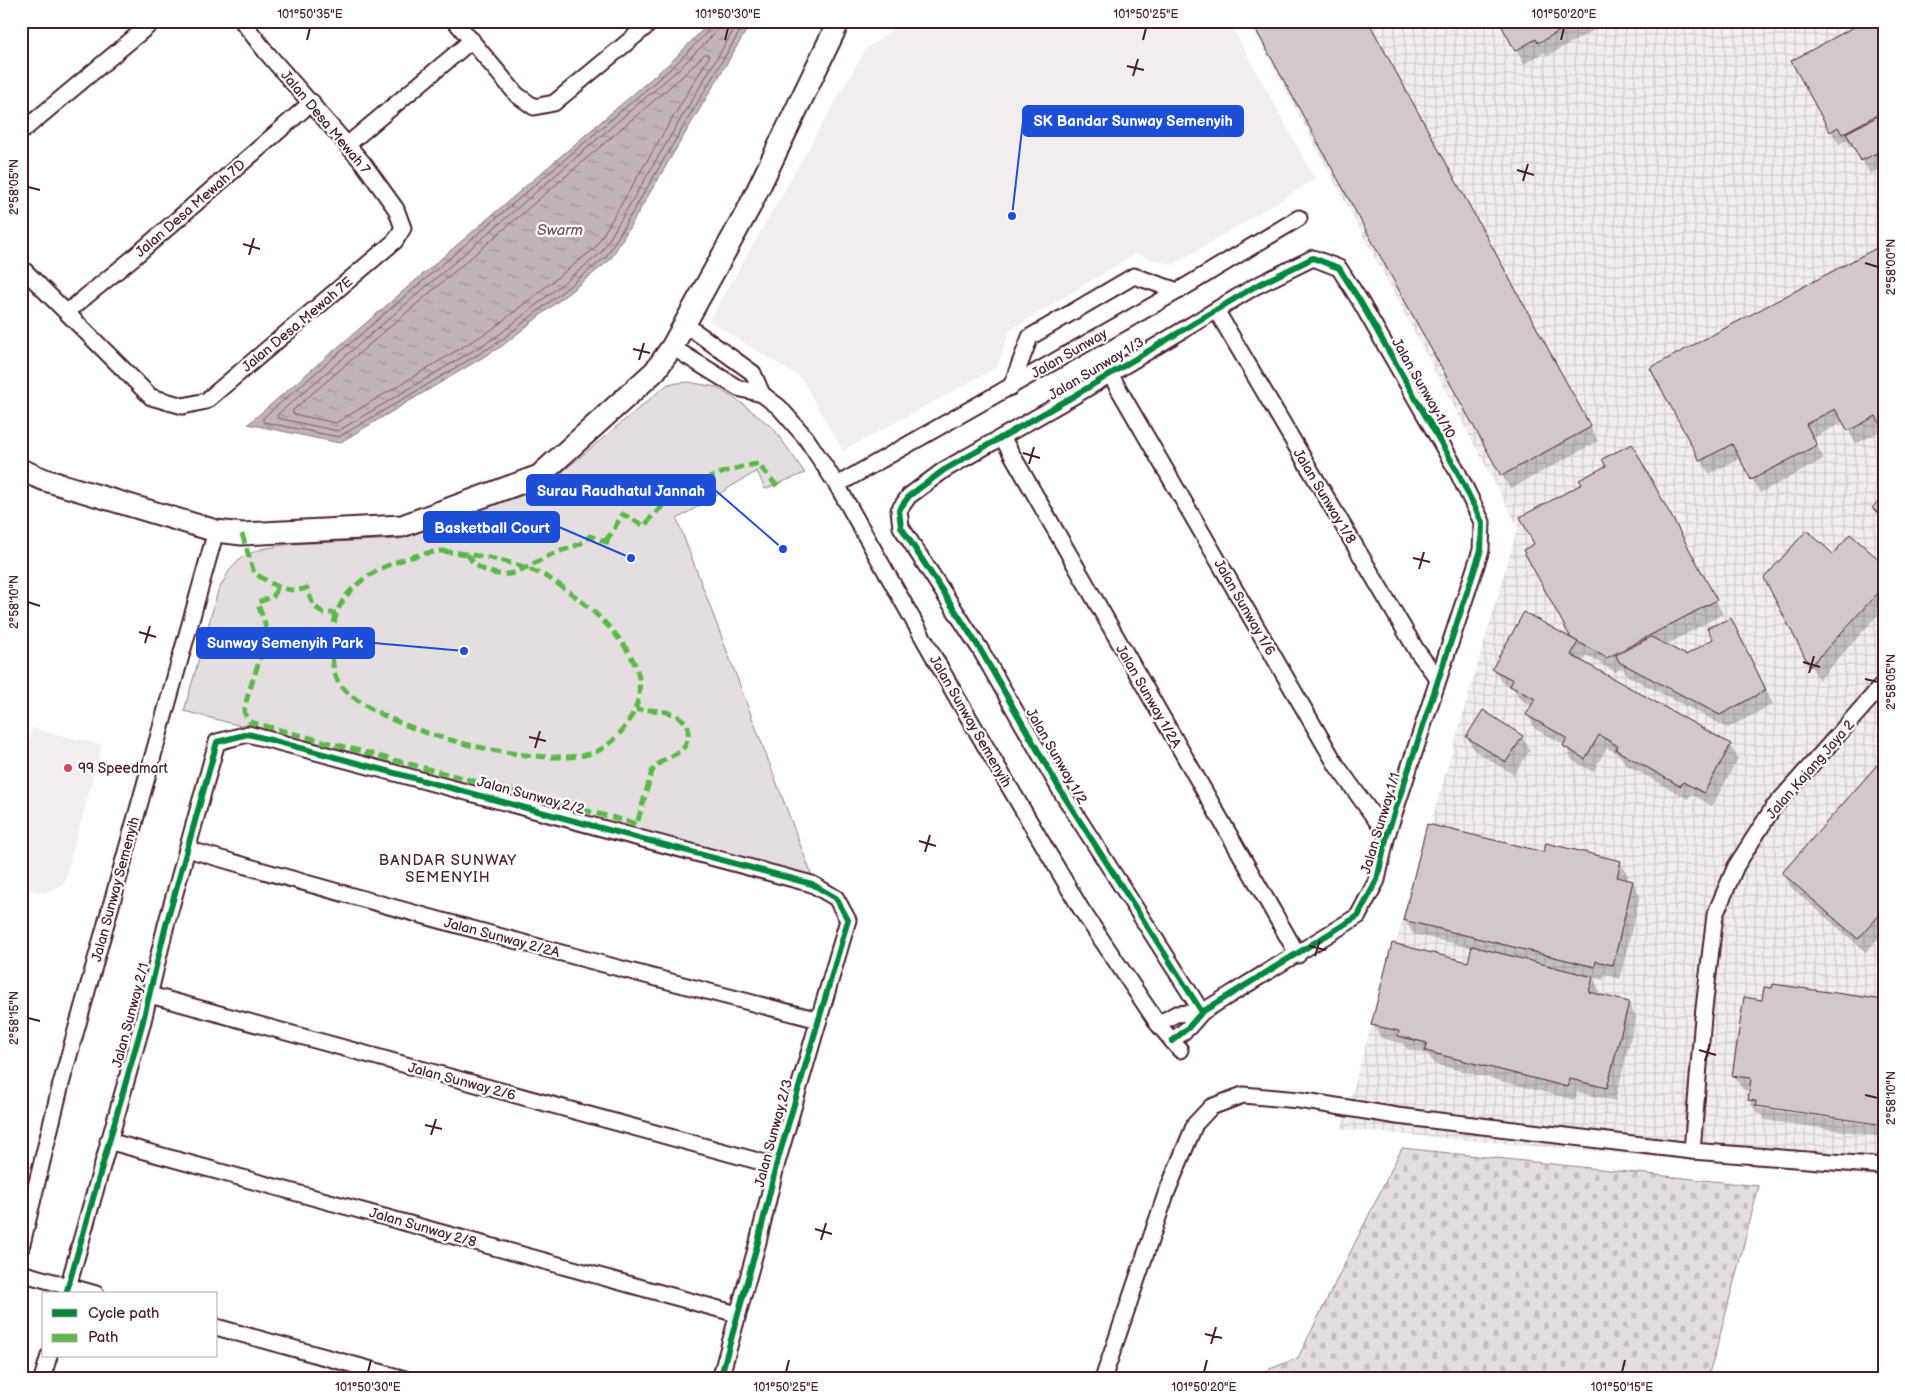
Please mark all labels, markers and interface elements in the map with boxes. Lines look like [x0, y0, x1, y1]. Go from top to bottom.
text: 101°50'35"E [277, 7, 343, 22]
text: 101°50'30"E [695, 7, 761, 22]
text: 101°50'25"E [1114, 7, 1179, 22]
text: 101°50'20"E [1531, 7, 1597, 22]
street label: Jalan Desa Mewah 7 [277, 67, 374, 178]
callout: SK Bandar Sunway Semenyih [1023, 106, 1243, 136]
text: SK Bandar Sunway Semenyih [1033, 112, 1233, 131]
street label: Jalan Desa Mewah 7D [132, 156, 249, 261]
text: 2°58'05"N [7, 159, 22, 215]
water label: Swarm [537, 221, 583, 240]
text: 2°58'00"N [1884, 239, 1899, 295]
street label: Jalan Desa Mewah 7E [238, 273, 356, 376]
street label: Jalan Sunway [1028, 325, 1111, 382]
street label: Jalan Sunway 1/3 [1046, 333, 1147, 404]
street label: Jalan Sunway 1/10 [1388, 335, 1459, 442]
street label: Jalan Sunway 1/8 [1290, 446, 1360, 547]
callout: Surau Raudhatul Jannah [527, 475, 715, 505]
text: Surau Raudhatul Jannah [537, 482, 705, 501]
callout: Basketball Court [424, 512, 559, 542]
text: Basketball Court [434, 519, 550, 538]
street label: Jalan Sunway 1/6 [1210, 556, 1279, 659]
text: 2°58'10"N [7, 575, 22, 629]
callout: Sunway Semenyih Park [197, 628, 374, 658]
text: Sunway Semenyih Park [207, 634, 363, 653]
street label: Jalan Sunway 1/2A [1112, 642, 1185, 751]
street label: Jalan Sunway Semenyih [926, 652, 1015, 790]
text: 2°58'05"N [1884, 654, 1899, 710]
street label: Jalan Sunway 1/2 [1022, 705, 1091, 808]
street label: Jalan Kajang Jaya 2 [1763, 716, 1858, 822]
place label: 99 Speedmart [78, 760, 169, 777]
marker: 99 Speedmart [62, 762, 74, 774]
street label: Jalan Sunway 1/1 [1357, 770, 1404, 876]
street label: Jalan Sunway 2/2 [475, 773, 587, 818]
street label: Jalan Sunway Semenyih [88, 815, 143, 963]
district label: BANDAR SUNWAY SEMENYIH [379, 851, 517, 887]
street label: Jalan Sunway 2/2A [442, 914, 562, 961]
street label: Jalan Sunway 2/1 [108, 961, 153, 1069]
text: 2°58'15"N [7, 991, 22, 1045]
street label: Jalan Sunway 2/6 [406, 1059, 518, 1104]
text: 2°58'10"N [1884, 1071, 1899, 1125]
street label: Jalan Sunway 2/3 [751, 1077, 796, 1189]
street label: Jalan Sunway 2/8 [367, 1204, 478, 1251]
legend [42, 1292, 218, 1358]
text: Cycle path [88, 1304, 159, 1323]
text: Path [88, 1328, 118, 1347]
text: 101°50'30"E [335, 1380, 401, 1395]
text: 101°50'25"E [754, 1380, 819, 1395]
text: 101°50'20"E [1171, 1380, 1237, 1395]
text: 101°50'15"E [1591, 1380, 1653, 1395]

